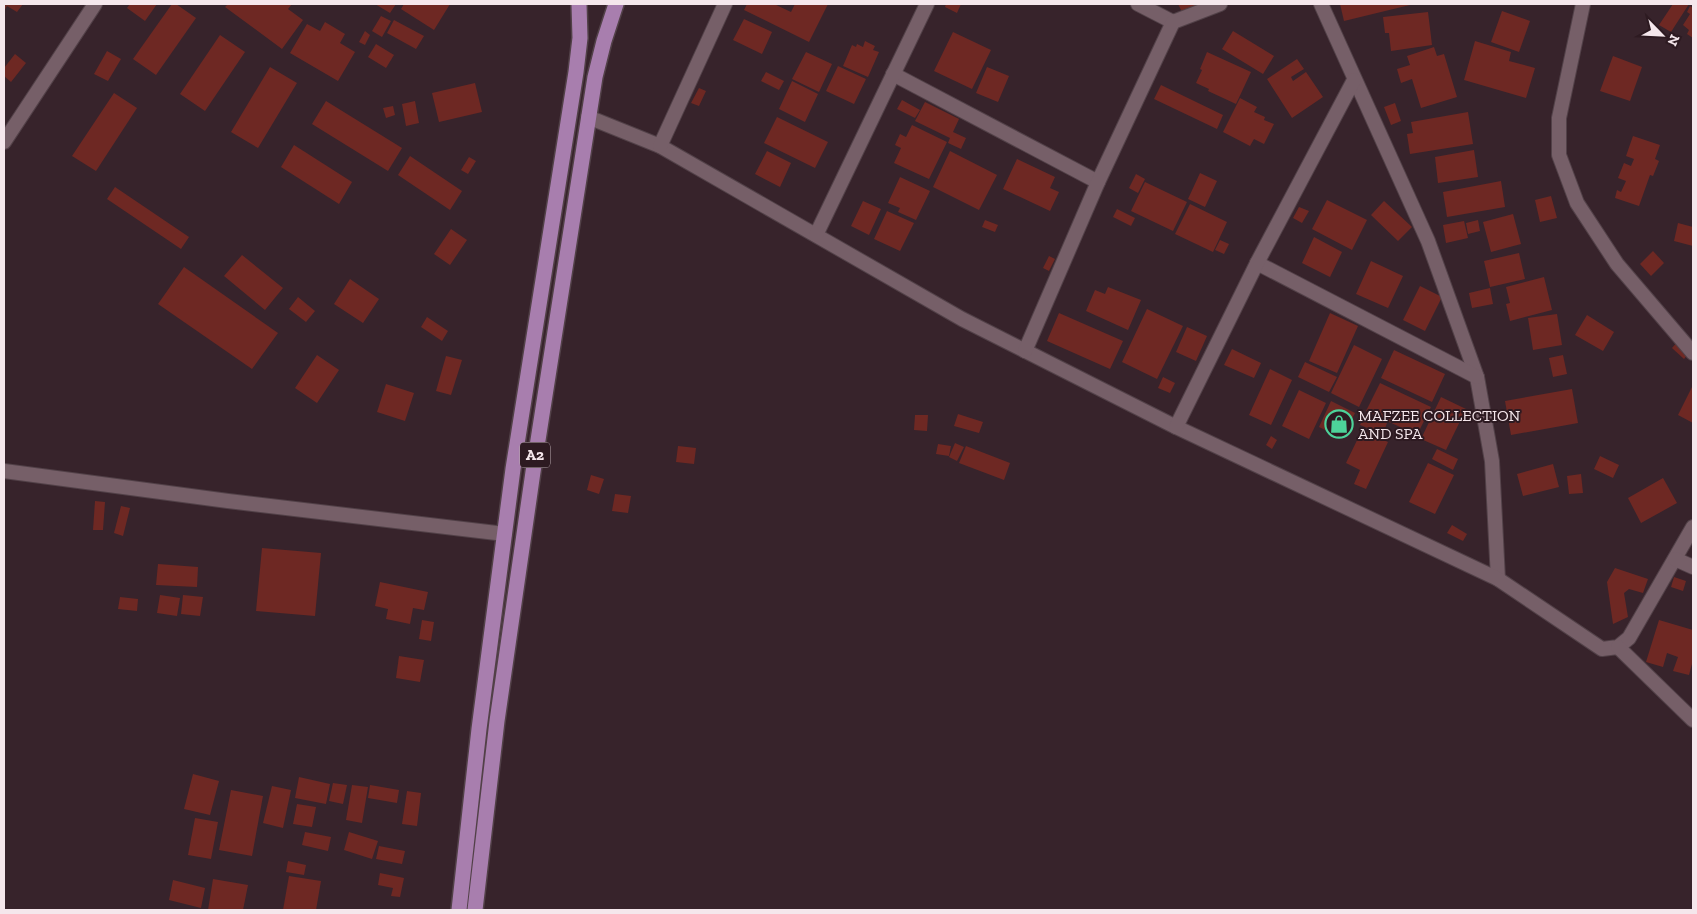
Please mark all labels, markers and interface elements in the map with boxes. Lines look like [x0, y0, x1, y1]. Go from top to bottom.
north arrow [1637, 10, 1687, 60]
text: N [1663, 32, 1683, 49]
place label: MAFZEE COLLECTION AND SPA [1358, 406, 1520, 443]
shop icon: MAFZEE COLLECTION AND SPA [1324, 409, 1354, 439]
road number: A2 [520, 442, 550, 468]

